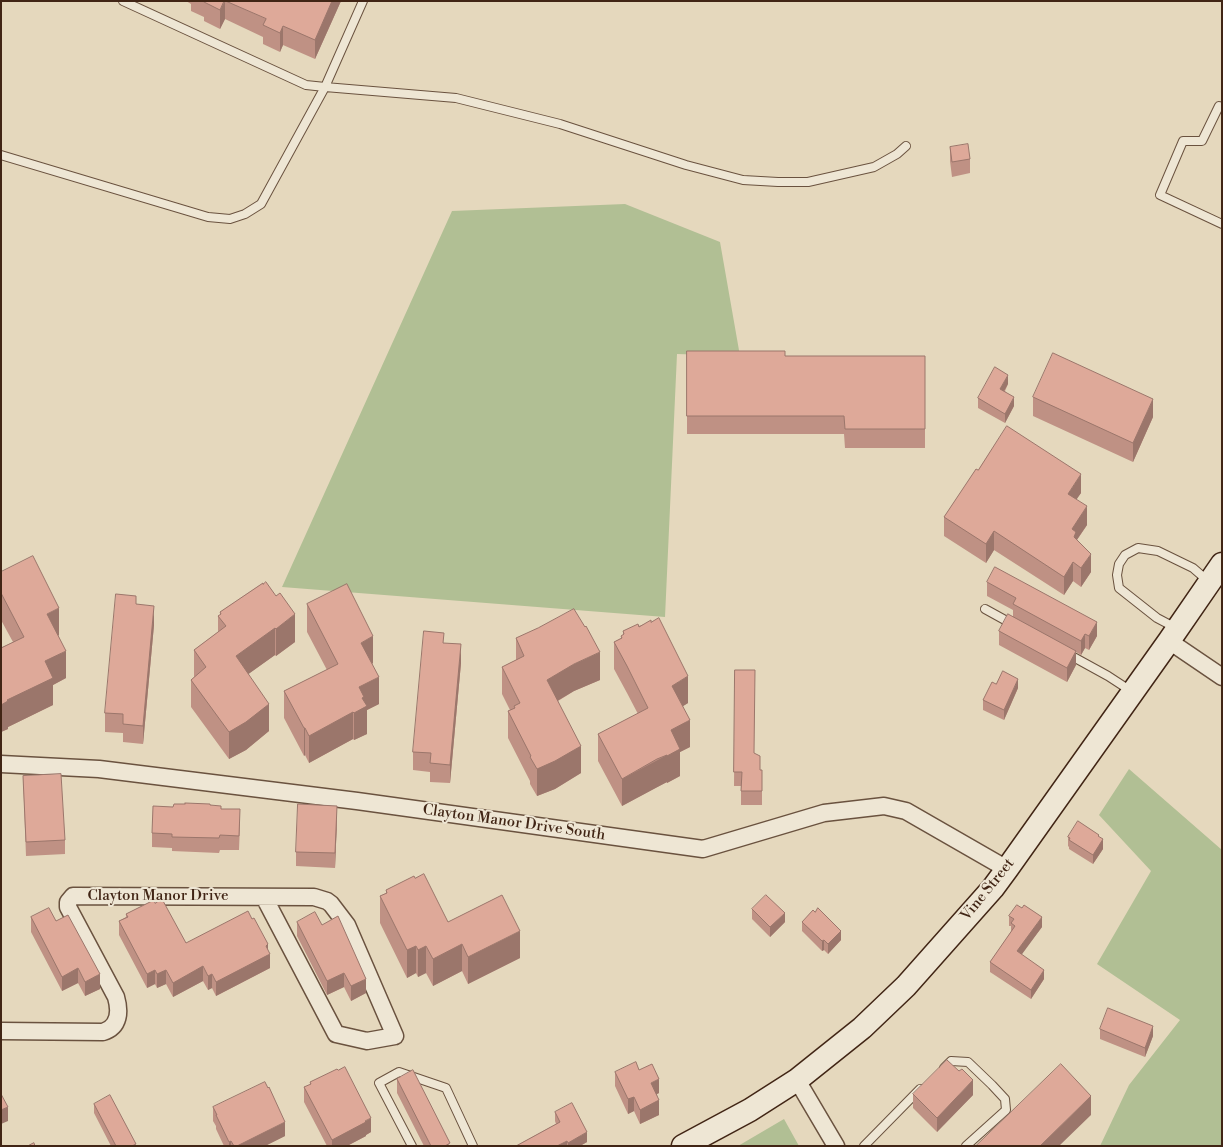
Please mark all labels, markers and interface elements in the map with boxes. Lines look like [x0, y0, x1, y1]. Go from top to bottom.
street label: Clayton Manor Drive South [422, 801, 606, 845]
street label: Vine Street [957, 855, 1019, 925]
street label: Clayton Manor Drive [87, 887, 229, 905]

